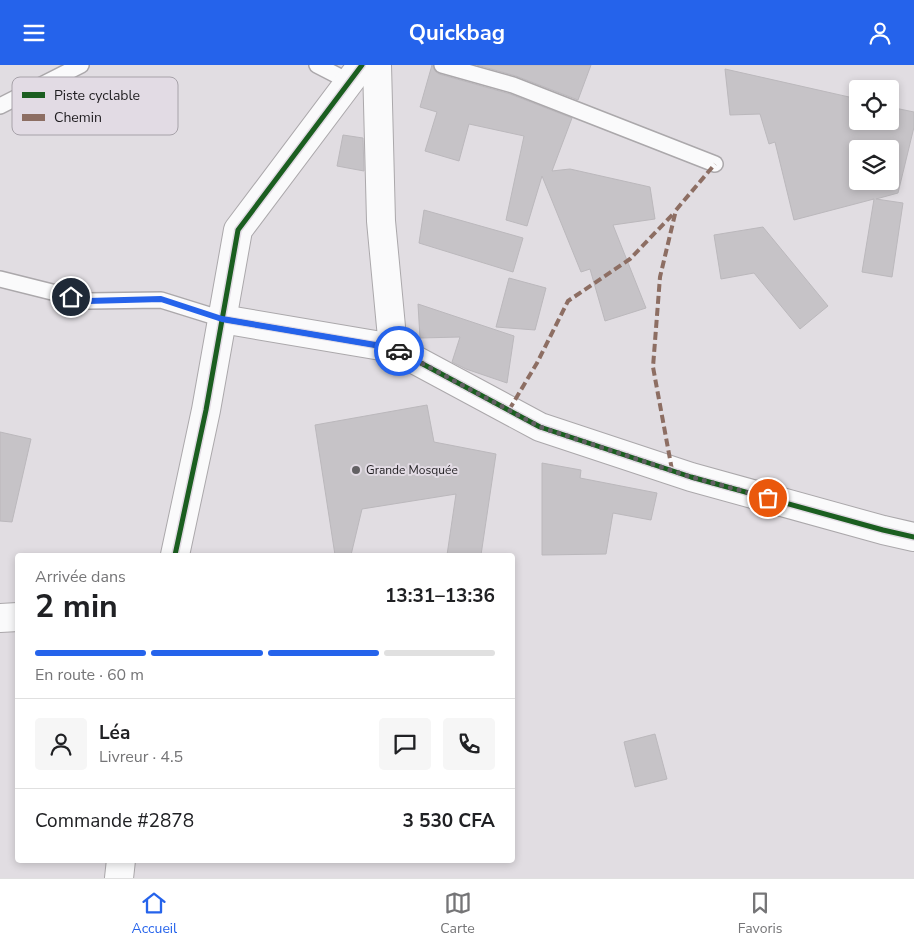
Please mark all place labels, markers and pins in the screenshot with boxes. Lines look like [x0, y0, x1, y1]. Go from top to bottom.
pin [50, 276, 92, 318]
place label: Grande Mosquée [366, 462, 458, 478]
marker: Grande Mosquée [350, 464, 362, 476]
pin [747, 477, 789, 519]

